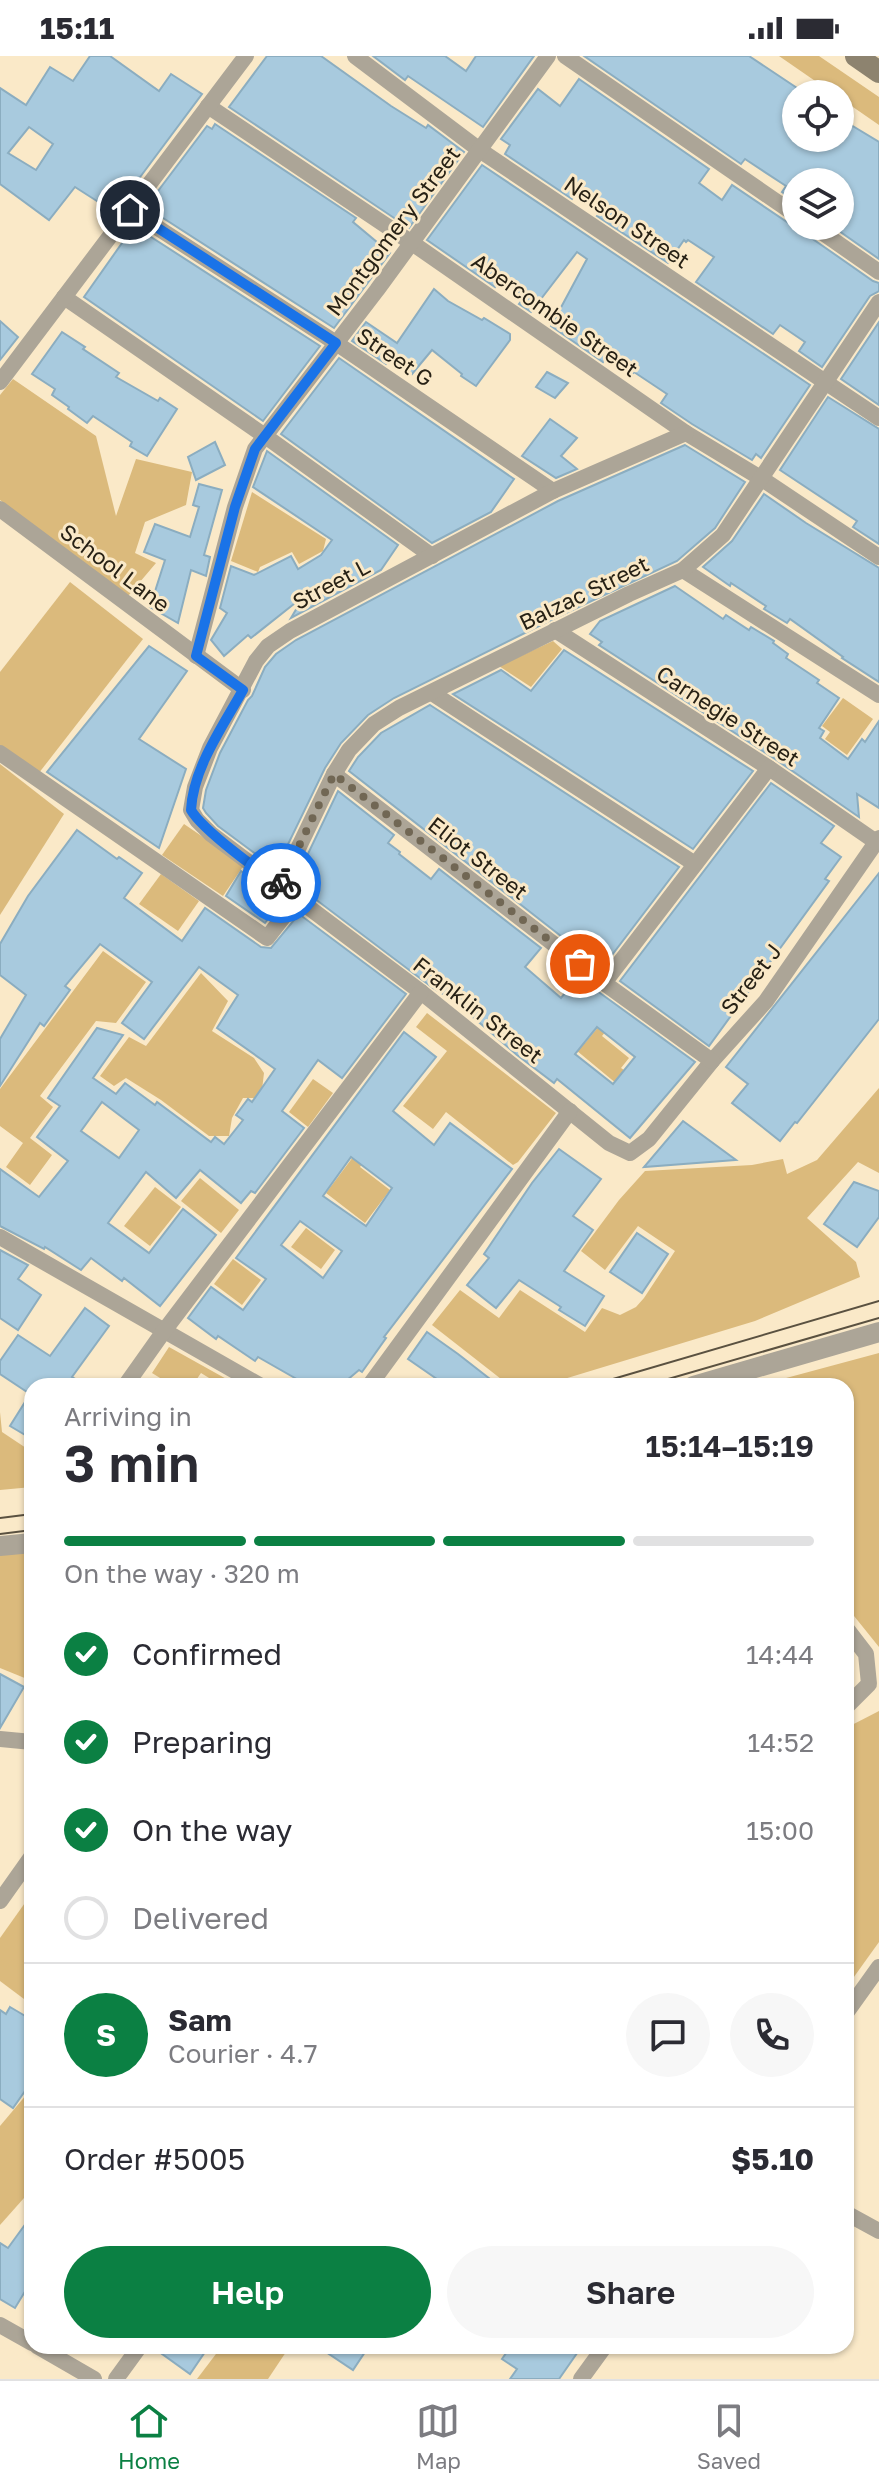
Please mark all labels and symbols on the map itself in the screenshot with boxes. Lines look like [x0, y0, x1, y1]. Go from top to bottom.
street label: Montgomery Street [320, 141, 465, 321]
street label: Nelson Street [559, 170, 695, 273]
pin [96, 176, 164, 244]
street label: Abercombie Street [467, 247, 644, 382]
street label: Street G [352, 321, 439, 392]
street label: School Lane [55, 518, 175, 618]
street label: Balzac Street [515, 550, 653, 636]
street label: Street L [288, 552, 374, 615]
street label: Carnegie Street [652, 659, 805, 772]
street label: Eliot Street [423, 810, 533, 905]
courier [241, 843, 321, 923]
pin [546, 930, 614, 998]
street label: Street J [714, 938, 787, 1020]
street label: Franklin Street [408, 951, 548, 1069]

